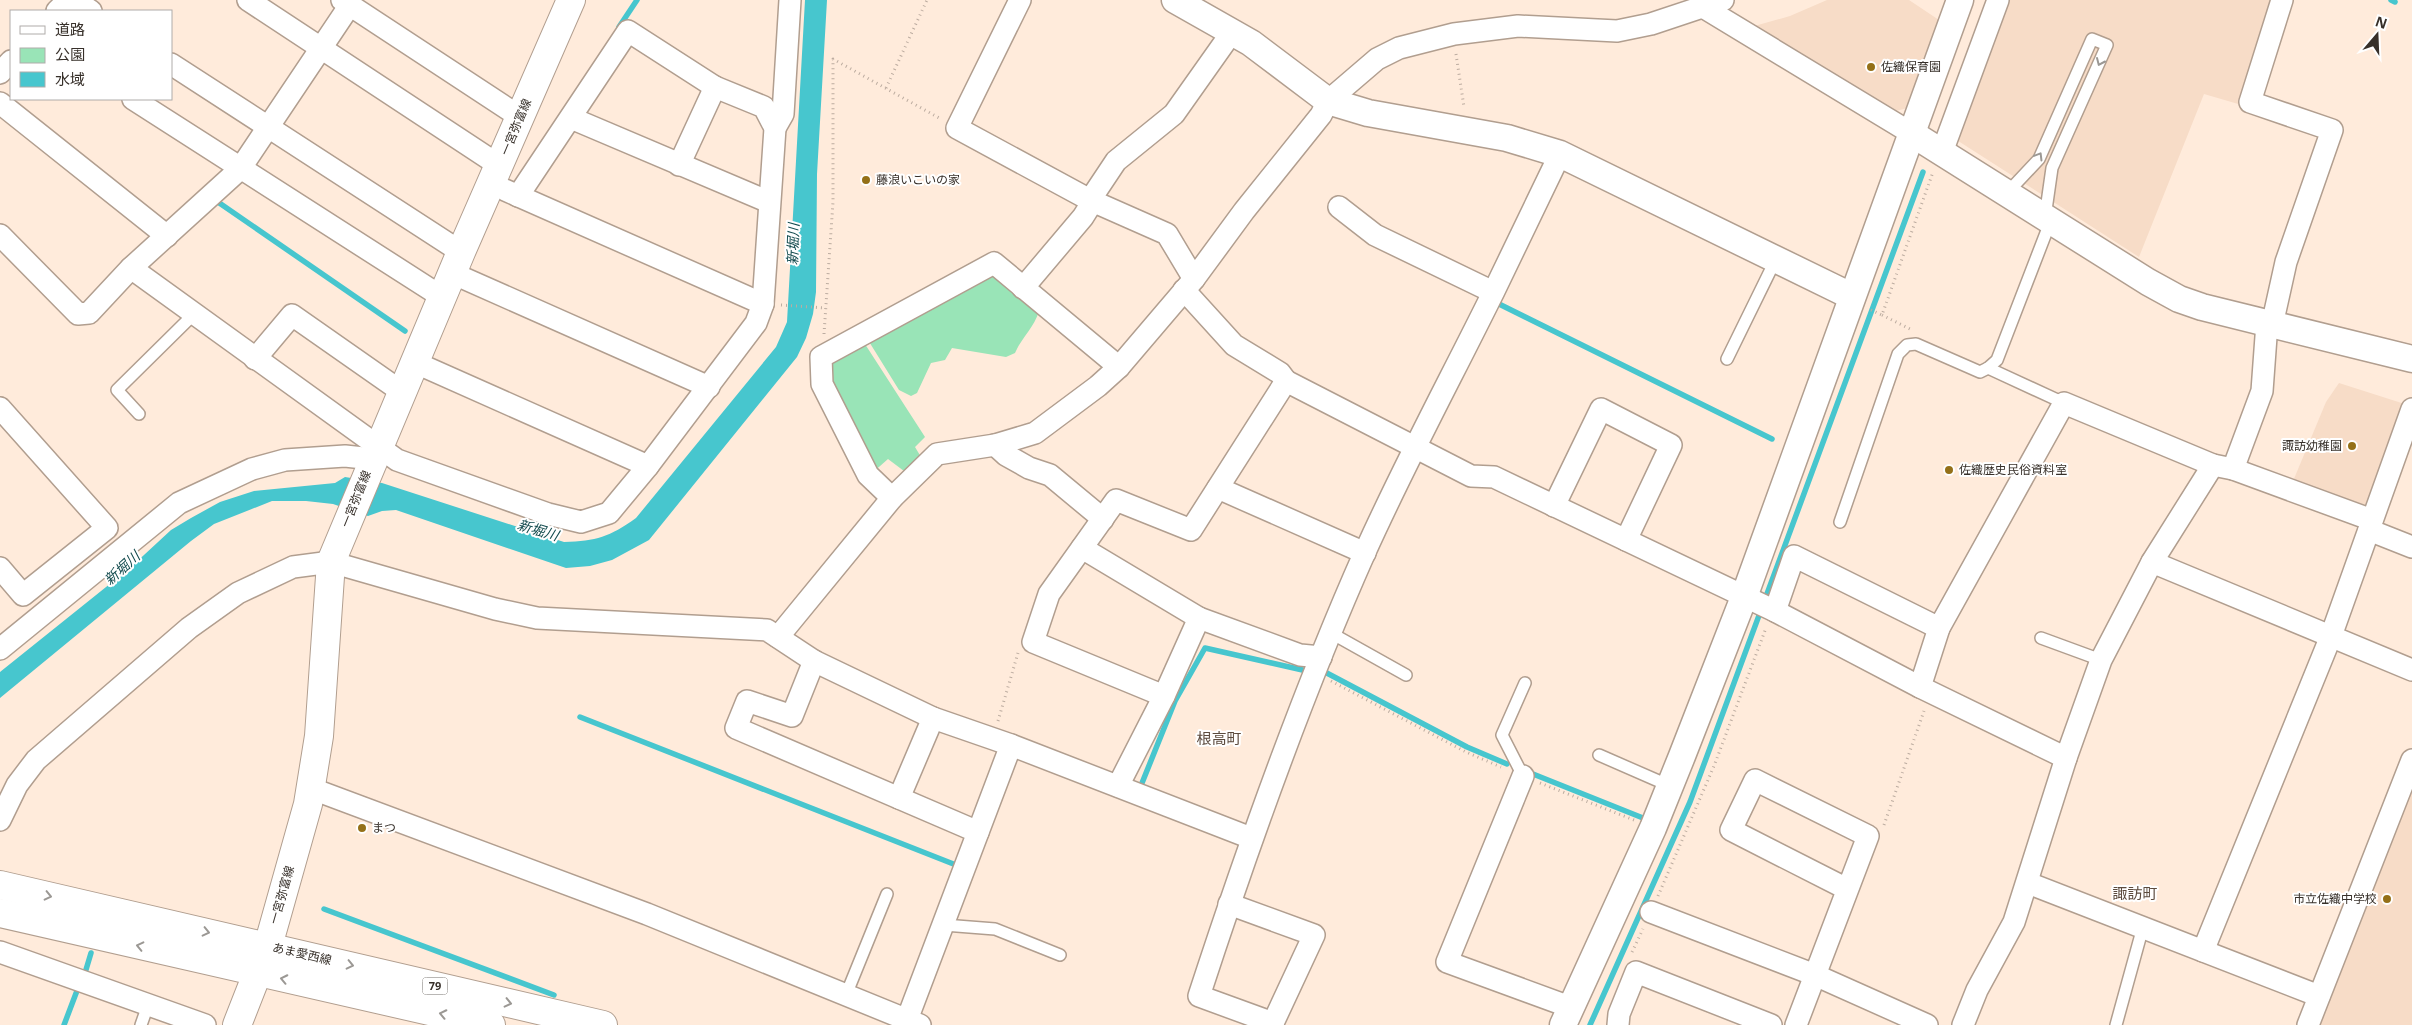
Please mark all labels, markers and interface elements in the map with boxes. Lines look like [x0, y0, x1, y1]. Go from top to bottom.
legend [10, 10, 172, 100]
north arrow [2352, 10, 2402, 60]
text: N [2373, 11, 2390, 33]
text: 道路 [55, 19, 85, 39]
text: 公園 [55, 44, 85, 64]
one-way arrow [2095, 57, 2106, 66]
place label: 佐織保育園 [1881, 58, 1941, 75]
marker: 佐織保育園 [1865, 61, 1877, 73]
text: 水域 [55, 69, 85, 89]
street label: 一宮弥富線 [496, 96, 535, 158]
one-way arrow [2033, 153, 2043, 162]
place label: 藤浪いこいの家 [876, 171, 960, 188]
marker: 藤浪いこいの家 [860, 174, 872, 186]
water label: 新堀川 [782, 221, 803, 265]
place label: 諏訪幼稚園 [2282, 437, 2342, 454]
marker: 諏訪幼稚園 [2346, 440, 2358, 452]
place label: 佐織歴史民俗資料室 [1959, 461, 2067, 478]
marker: 佐織歴史民俗資料室 [1943, 464, 1955, 476]
street label: 一宮弥富線 [336, 468, 375, 530]
water label: 新堀川 [515, 514, 563, 545]
water label: 新堀川 [100, 545, 145, 589]
district label: 根高町 [1196, 728, 1242, 748]
place label: まつ [372, 819, 396, 836]
marker: まつ [356, 822, 368, 834]
street label: 一宮弥富線 [265, 864, 298, 926]
district label: 諏訪町 [2112, 883, 2158, 903]
one-way arrow [43, 890, 52, 901]
place label: 市立佐織中学校 [2293, 890, 2377, 907]
marker: 市立佐織中学校 [2381, 893, 2393, 905]
one-way arrow [201, 926, 210, 937]
street label: あま愛西線 [271, 938, 333, 969]
one-way arrow [136, 941, 145, 952]
one-way arrow [345, 959, 354, 970]
one-way arrow [280, 974, 289, 985]
road number: 79 [422, 978, 448, 994]
one-way arrow [503, 997, 512, 1008]
one-way arrow [438, 1010, 447, 1020]

